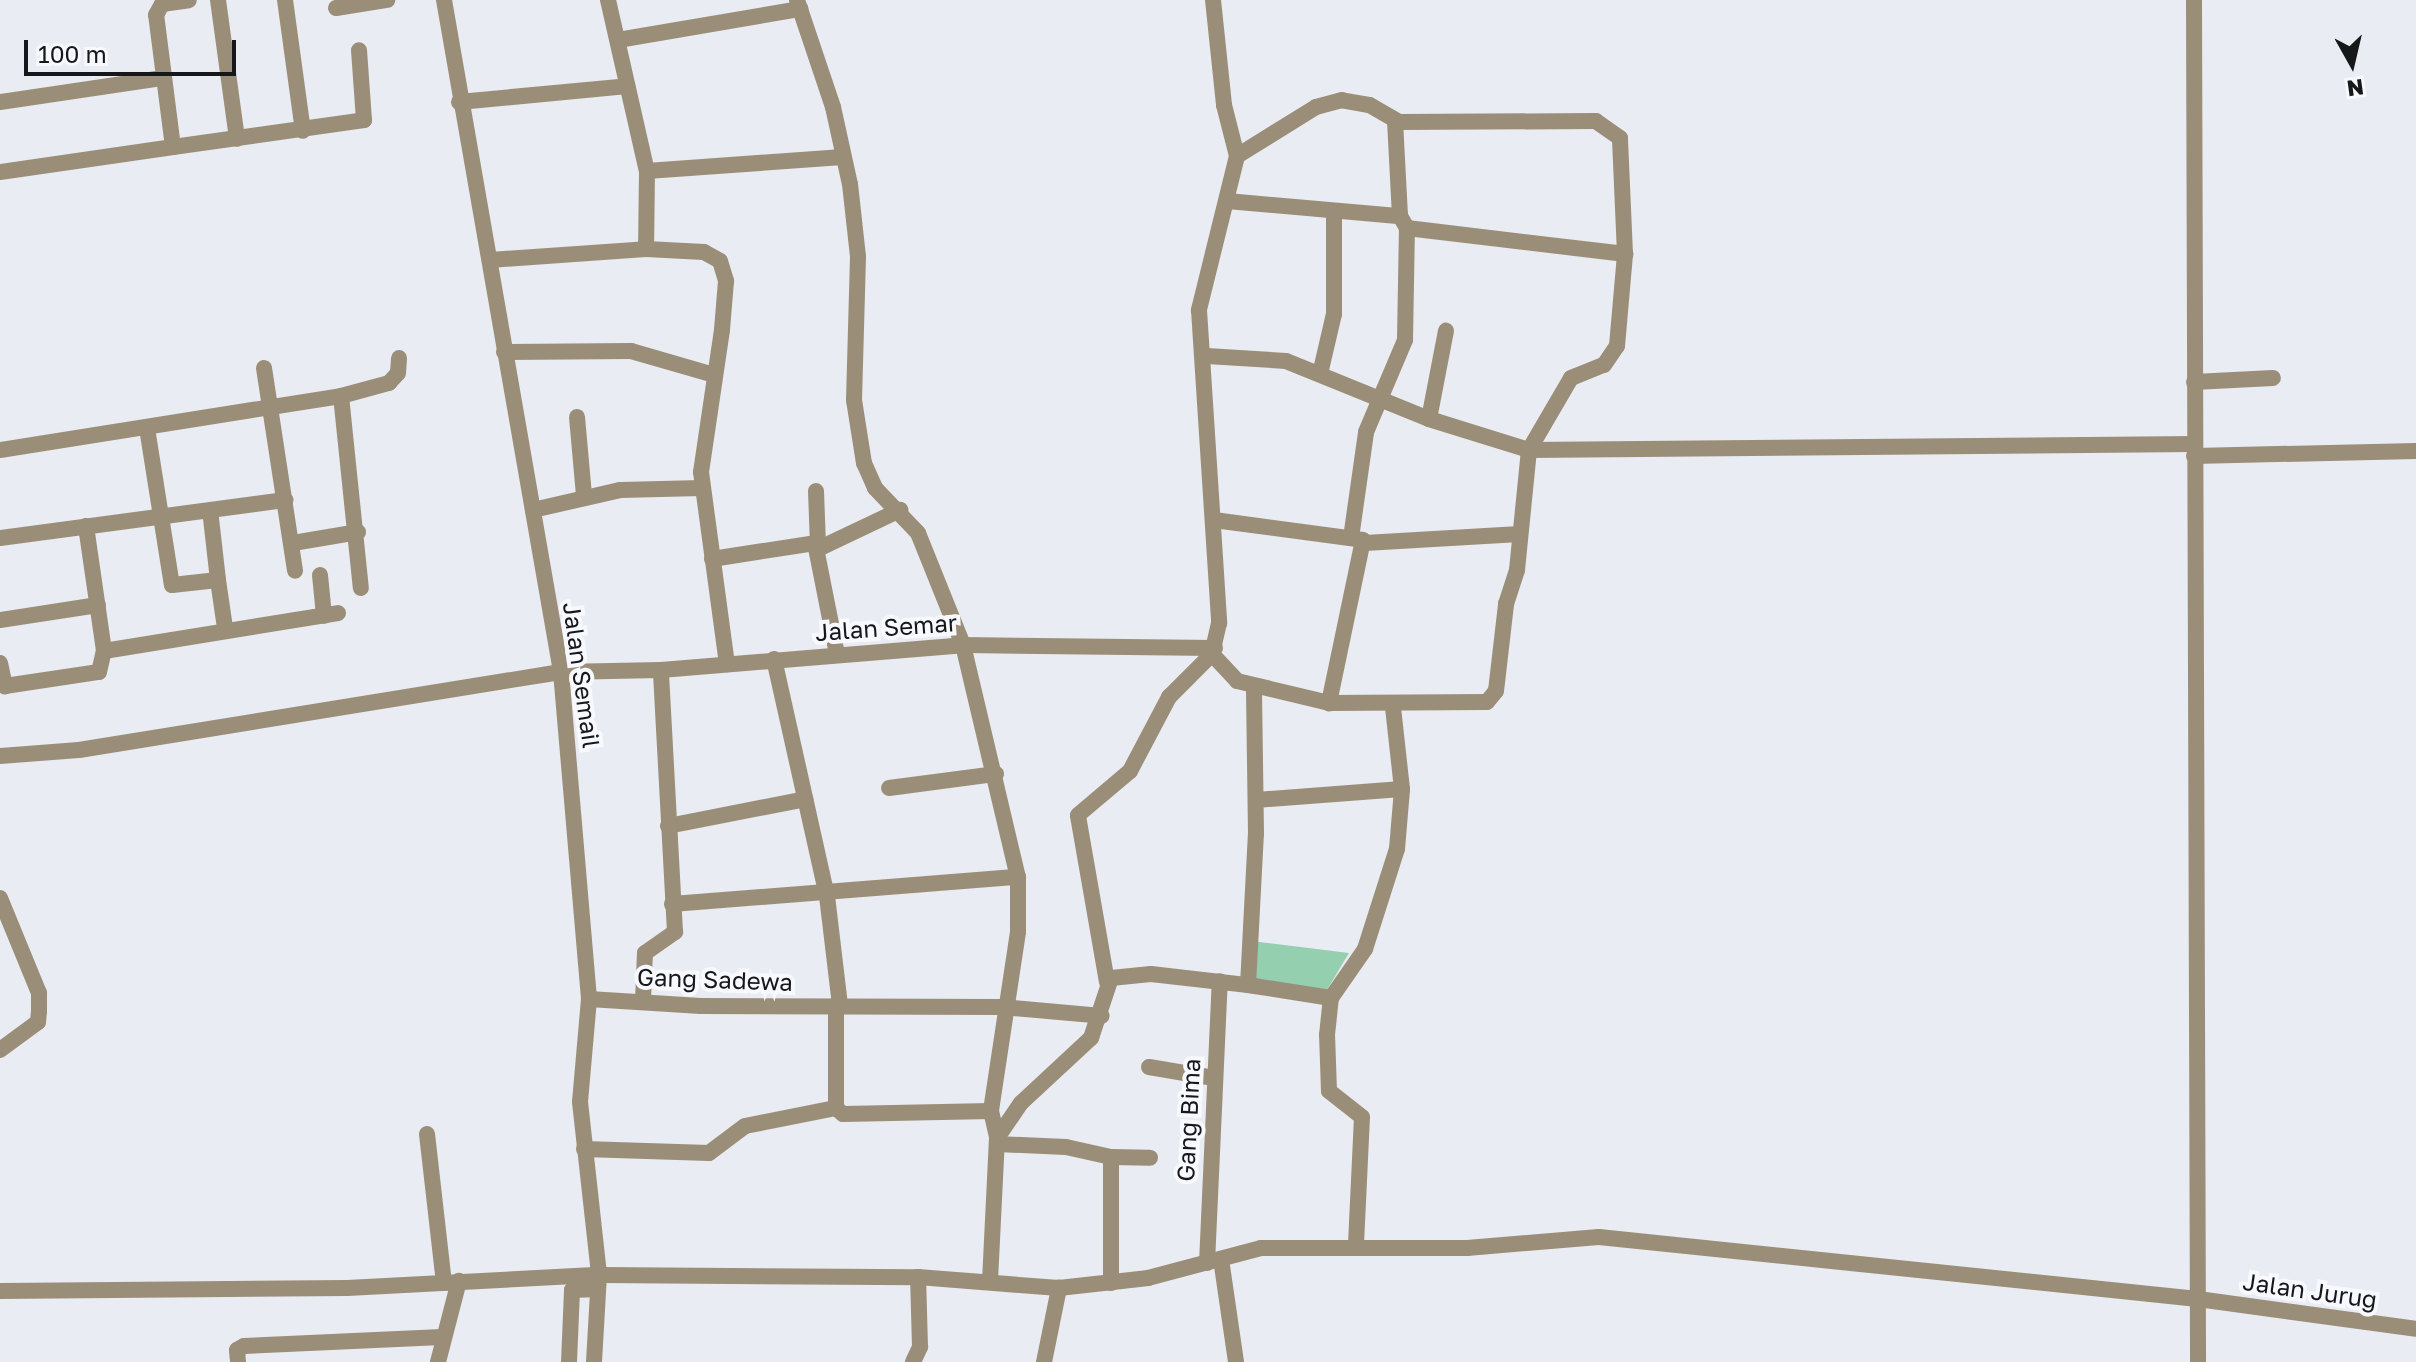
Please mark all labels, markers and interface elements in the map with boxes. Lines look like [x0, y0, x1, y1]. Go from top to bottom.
scale bar [28, 24, 240, 74]
north arrow [2312, 24, 2392, 104]
text: 100 m [38, 39, 107, 68]
text: N [2345, 74, 2366, 103]
street label: Jalan Semail [558, 600, 606, 750]
street label: Jalan Semar [814, 608, 958, 646]
street label: Gang Sadewa [637, 962, 793, 996]
street label: Gang Bima [1170, 1058, 1206, 1182]
street label: Jalan Jurug [2241, 1266, 2379, 1314]

